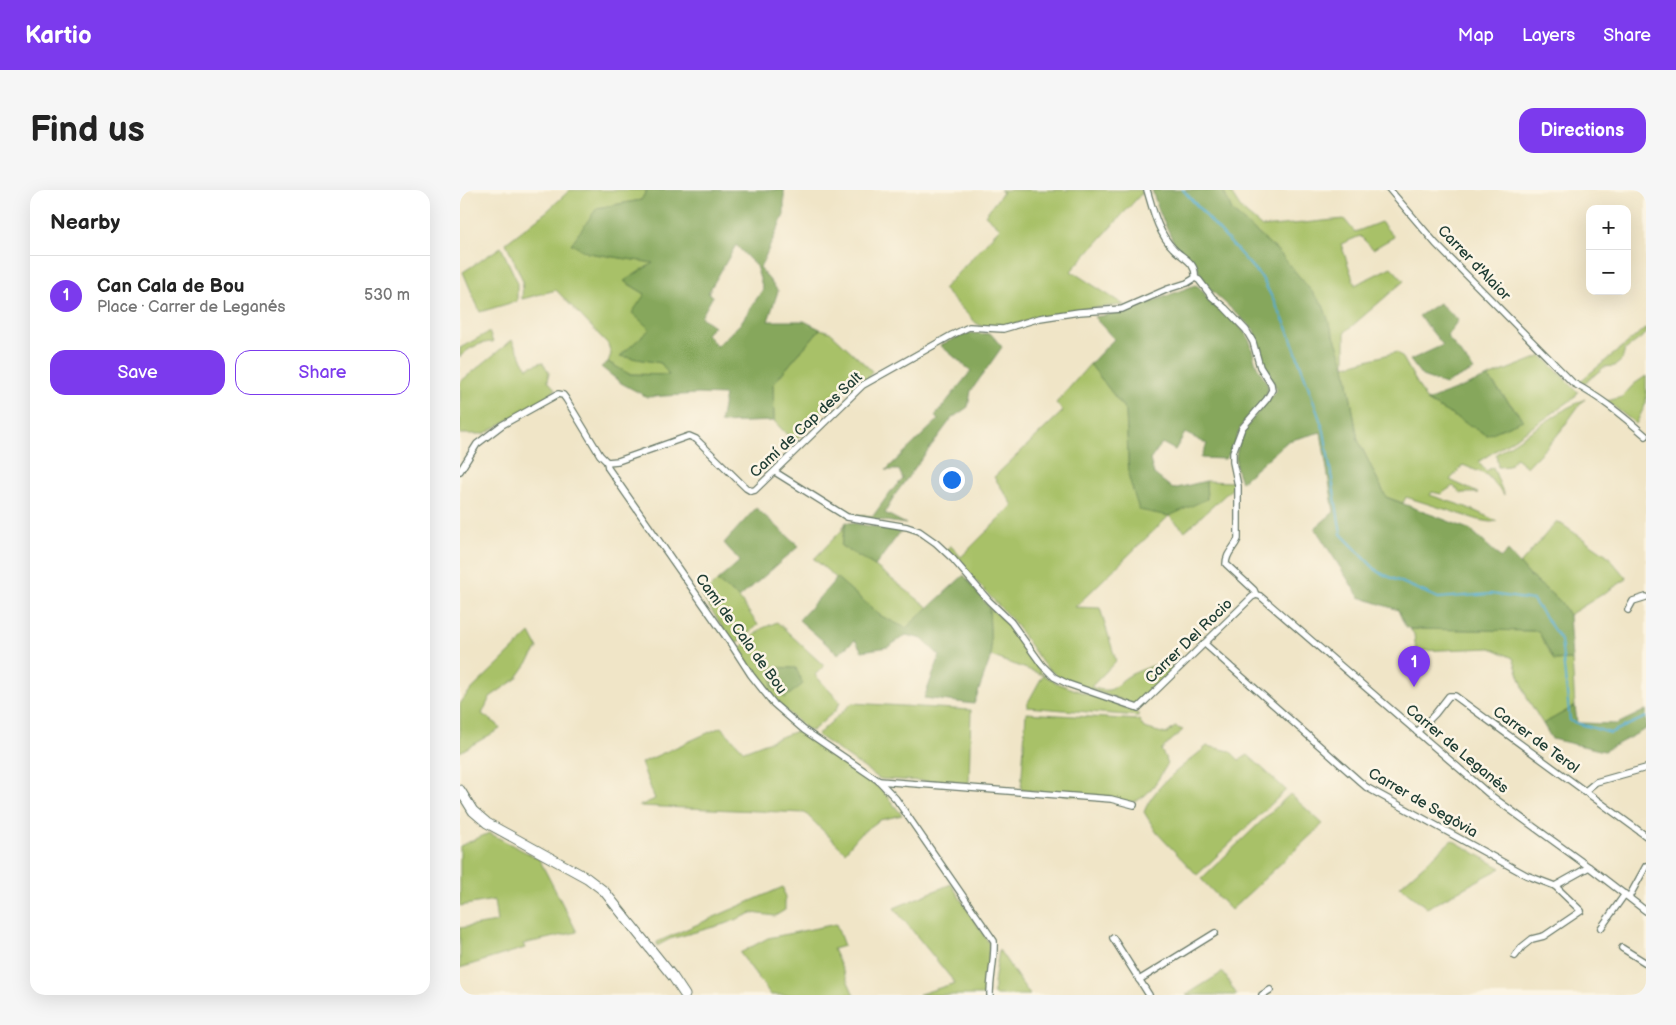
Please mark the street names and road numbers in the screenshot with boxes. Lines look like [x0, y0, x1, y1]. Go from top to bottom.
street label: Carrer d'Alaior [1433, 221, 1515, 305]
street label: Camí de Cap des Salt [746, 368, 866, 482]
street label: Camí de Cala de Bou [691, 570, 791, 698]
street label: Carrer Del Rocio [1141, 594, 1237, 688]
street label: Carrer de Leganés [1402, 700, 1513, 798]
street label: Carrer de Terol [1489, 702, 1583, 778]
street label: Carrer de Segòvia [1365, 764, 1481, 842]

